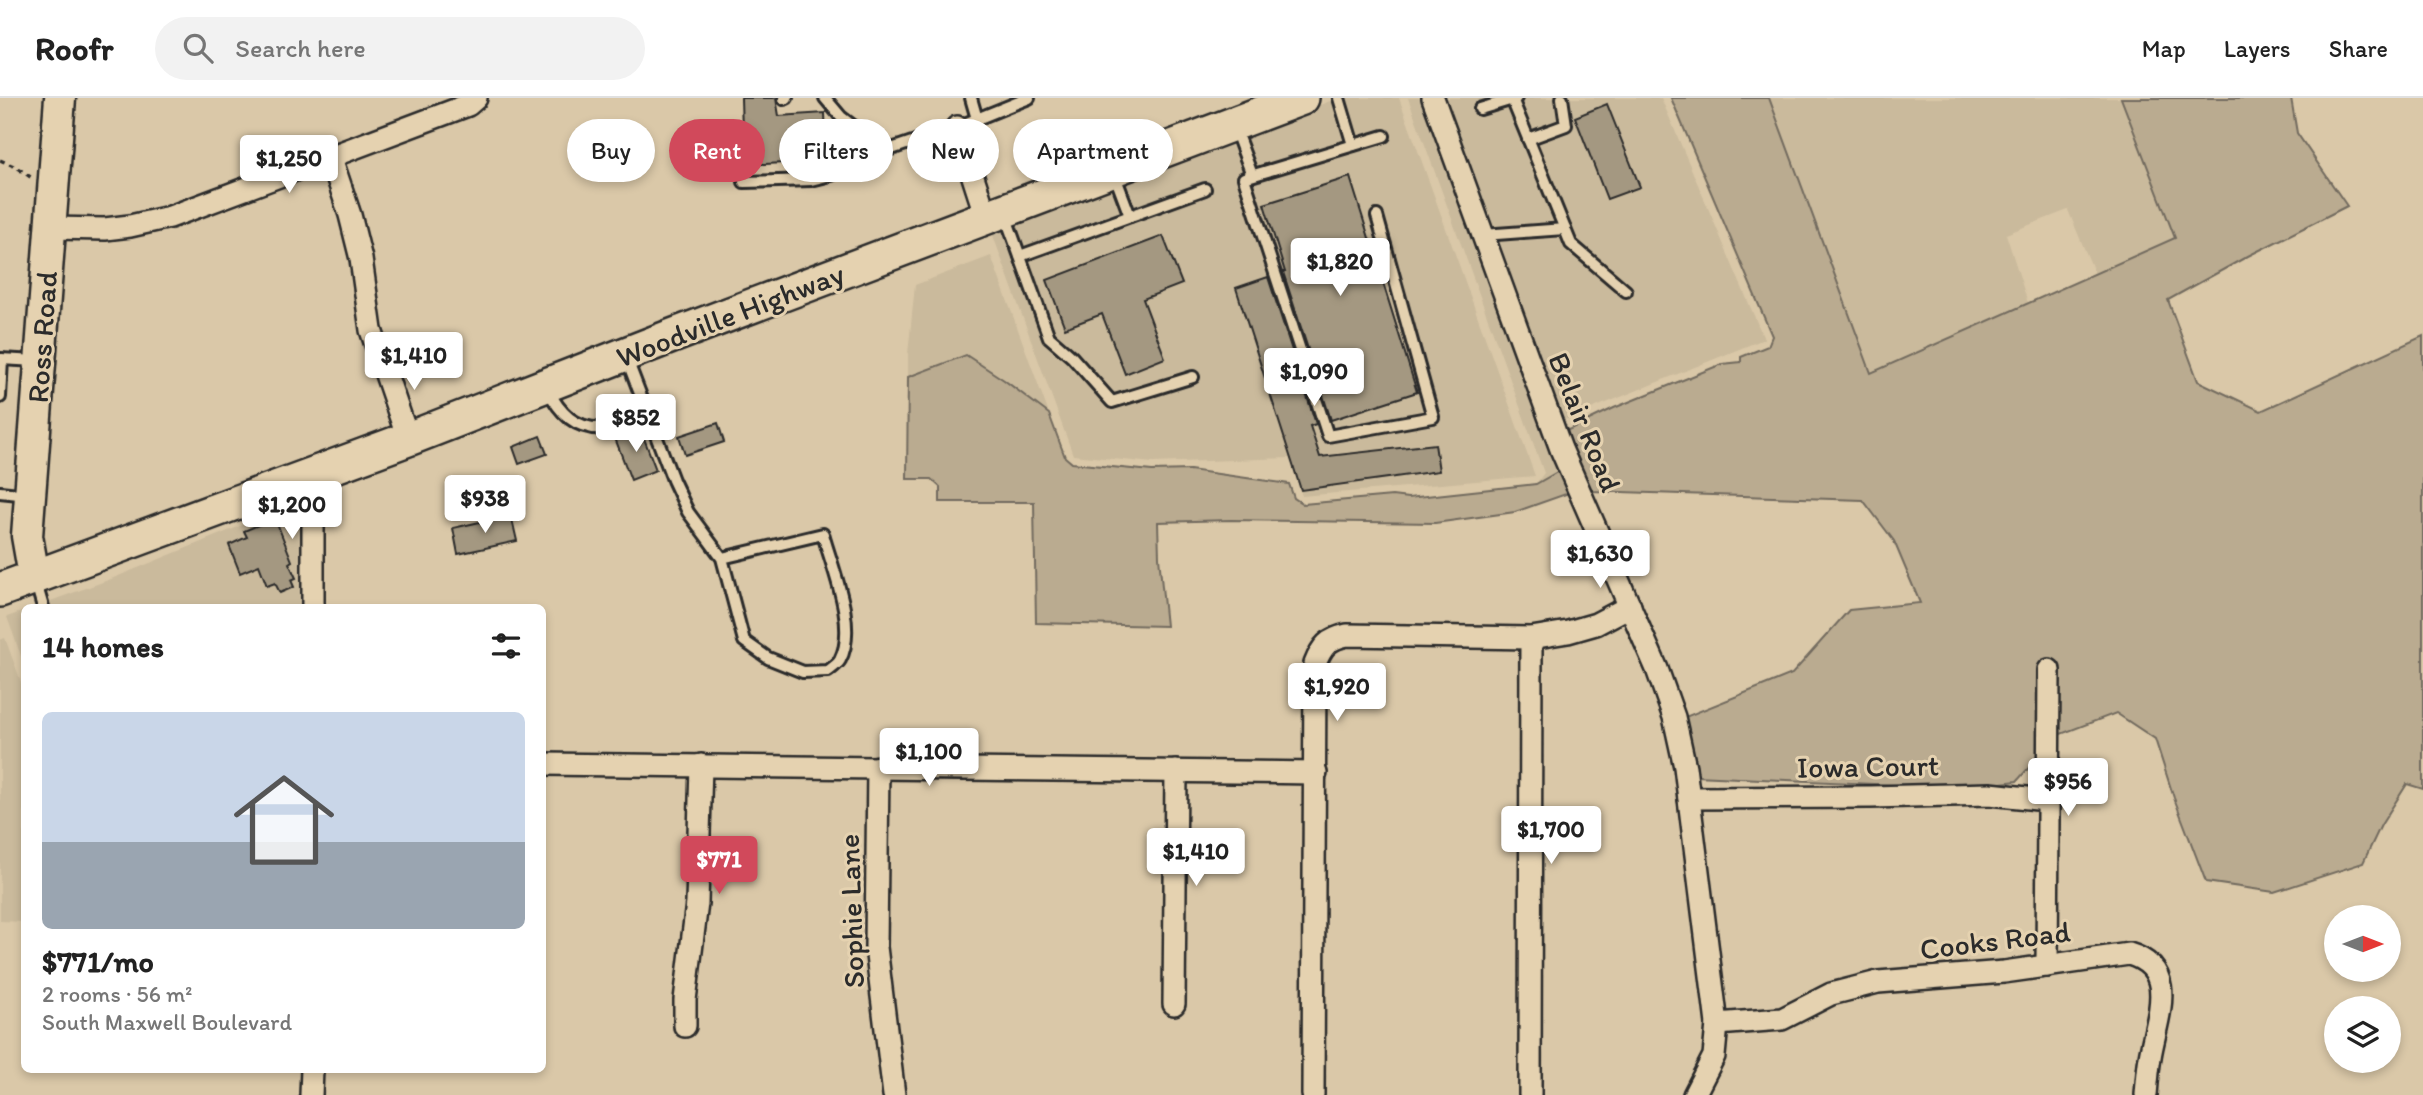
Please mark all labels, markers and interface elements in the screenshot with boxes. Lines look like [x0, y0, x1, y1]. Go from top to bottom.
search box [155, 17, 645, 80]
text: Roofr [35, 29, 113, 68]
icon: search [179, 29, 217, 67]
text: Search here [235, 32, 366, 64]
text: Map [2142, 34, 2186, 63]
text: Layers [2224, 34, 2291, 63]
text: Share [2329, 34, 2388, 63]
chip: Buy [567, 119, 655, 182]
chip: Rent [669, 119, 765, 182]
chip: Filters [779, 119, 893, 182]
chip: New [907, 119, 999, 182]
chip: Apartment [1013, 119, 1173, 182]
pin: $1,250 [232, 136, 346, 195]
text: $1,250 [256, 144, 322, 172]
pin: $1,820 [1283, 238, 1397, 298]
text: $1,820 [1307, 247, 1373, 275]
street label: Woodville Highway [611, 255, 849, 375]
street label: Ross Road [19, 270, 65, 404]
pin: $1,410 [357, 332, 471, 392]
text: $1,410 [381, 341, 447, 369]
street label: Belair Road [1540, 347, 1630, 497]
pin: $1,090 [1257, 348, 1371, 408]
text: $1,090 [1280, 357, 1348, 385]
pin: $852 [595, 394, 677, 454]
text: $852 [612, 403, 660, 431]
pin: $938 [444, 476, 526, 535]
pin: $1,200 [235, 482, 349, 541]
text: $938 [461, 484, 509, 512]
text: $1,200 [258, 490, 326, 518]
pin: $1,630 [1543, 531, 1657, 590]
text: $1,630 [1567, 539, 1633, 567]
icon: filters [487, 627, 525, 665]
text: 14 homes [42, 628, 164, 665]
pin: $1,920 [1280, 664, 1394, 723]
text: $1,920 [1304, 672, 1370, 700]
pin: $1,100 [872, 728, 986, 788]
text: $1,100 [896, 737, 962, 765]
street label: Iowa Court [1797, 746, 1939, 786]
icon: home [221, 757, 347, 883]
pin: $956 [2027, 758, 2109, 818]
text: $956 [2044, 767, 2092, 795]
pin: $1,700 [1494, 806, 1608, 866]
text: $1,700 [1517, 815, 1585, 843]
pin: $1,410 [1139, 828, 1253, 888]
street label: Sophie Lane [830, 833, 872, 989]
pin: $771 [678, 836, 760, 896]
text: $1,410 [1163, 837, 1229, 865]
text: $771 [696, 845, 742, 873]
north arrow [2324, 905, 2401, 982]
map controls [2324, 905, 2401, 1073]
street label: Cooks Road [1918, 912, 2072, 968]
text: $771/mo [42, 943, 154, 980]
text: 2 rooms · 56 m² [42, 980, 193, 1008]
button: layers [2324, 996, 2401, 1073]
text: South Maxwell Boulevard [42, 1008, 292, 1036]

